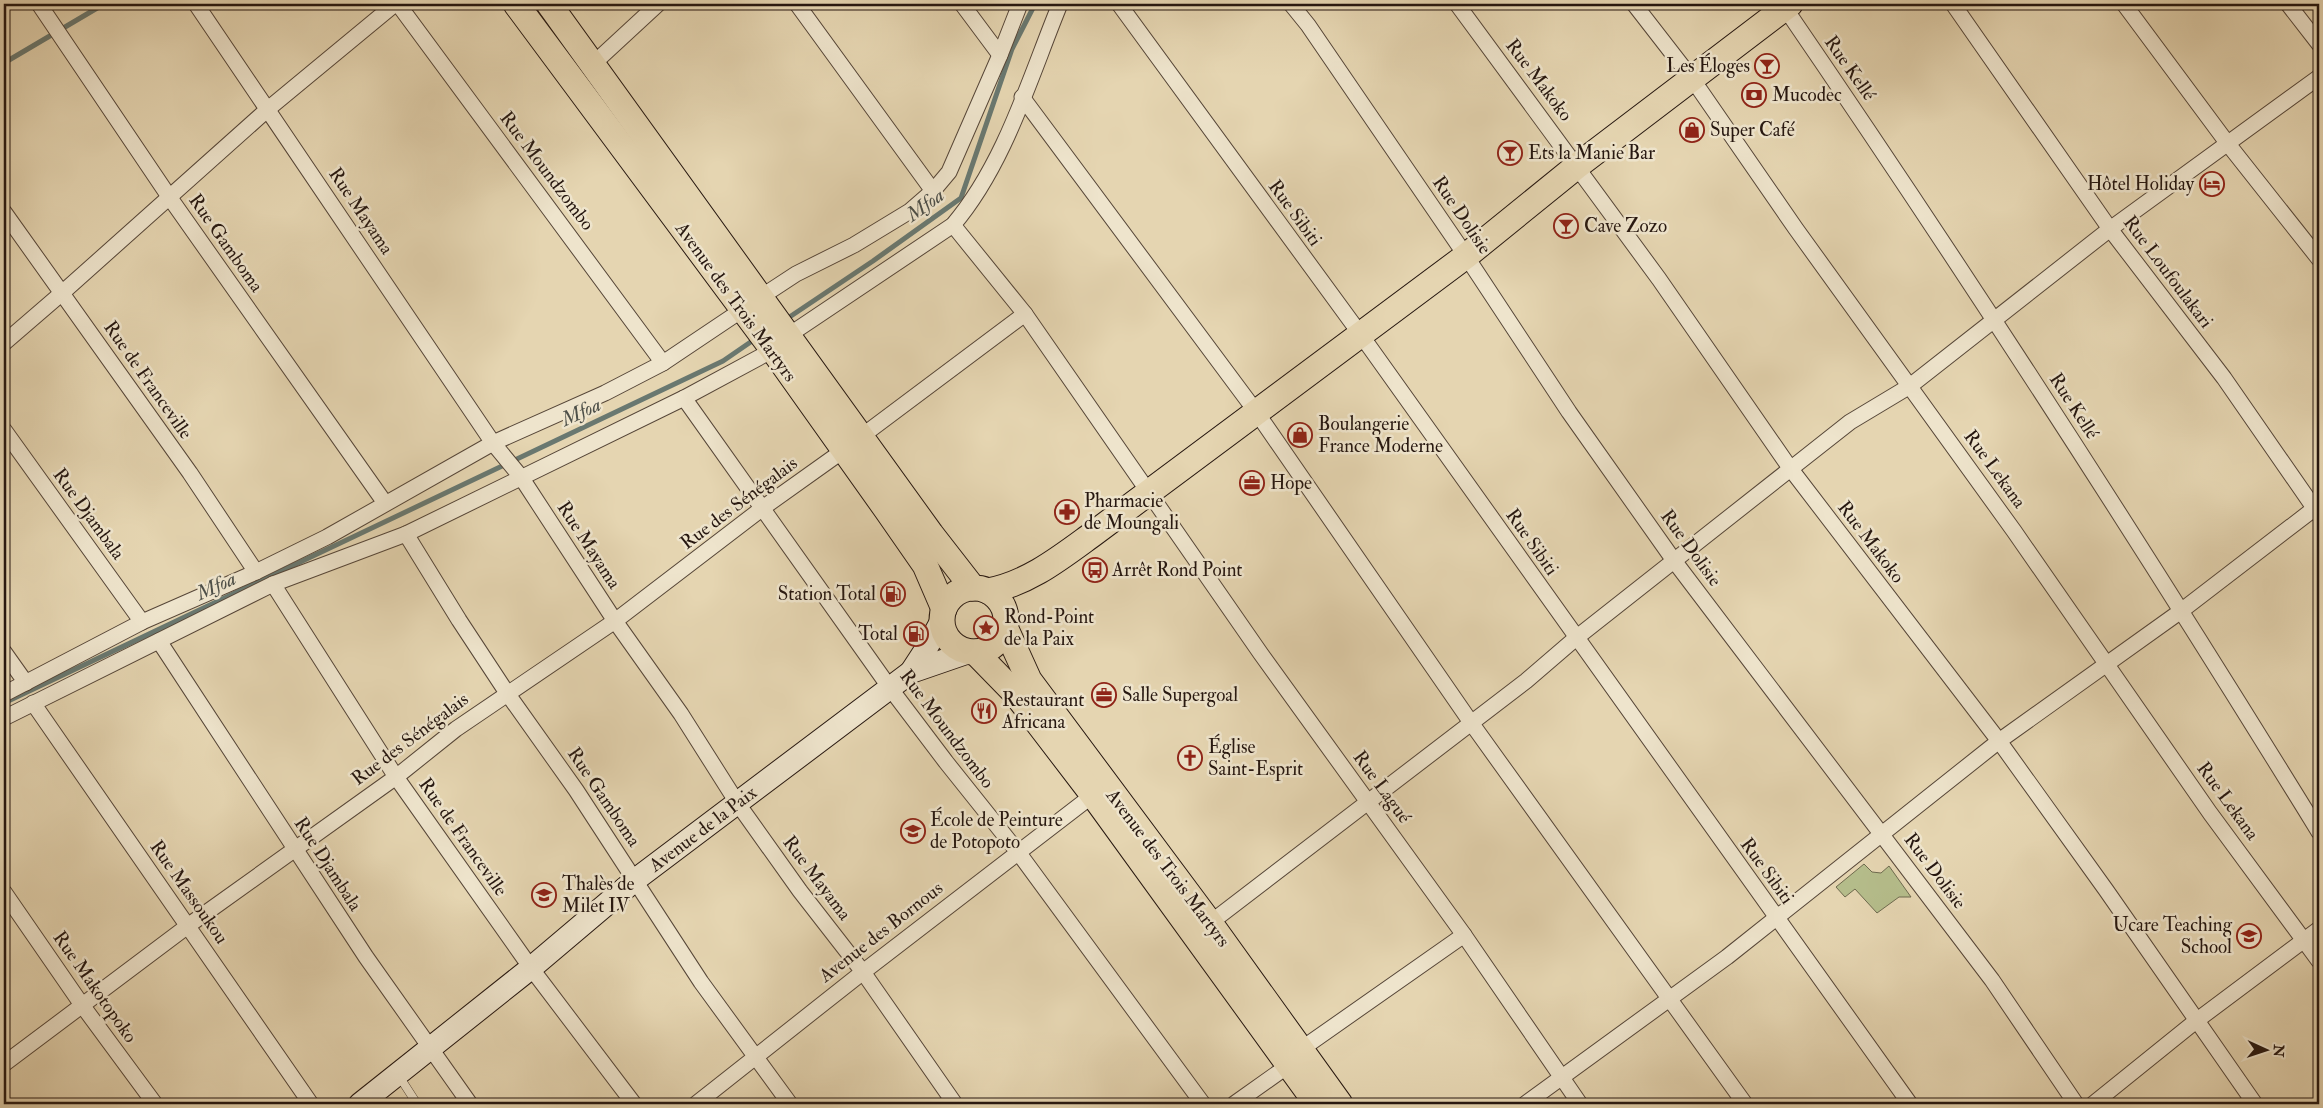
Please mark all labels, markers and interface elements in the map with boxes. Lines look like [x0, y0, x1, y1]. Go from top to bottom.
street label: Rue Kellé [1819, 31, 1881, 105]
street label: Rue Makoko [1500, 34, 1578, 126]
place label: Les Éloges [1666, 52, 1750, 78]
bar icon: Les Éloges [1754, 53, 1780, 79]
bank icon: Mucodec [1741, 82, 1767, 108]
place label: Mucodec [1772, 83, 1842, 107]
street label: Rue Moundzombo [494, 107, 600, 235]
shop icon: Super Café [1679, 117, 1705, 143]
place label: Super Café [1710, 118, 1795, 143]
bar icon: Ets la Manie Bar [1497, 140, 1523, 166]
place label: Ets la Manie Bar [1528, 141, 1655, 165]
street label: Rue Mayama [323, 163, 399, 259]
street label: Rue Dolisie [1427, 171, 1497, 259]
hotel icon: Hôtel Holiday [2199, 171, 2225, 197]
place label: Hôtel Holiday [2087, 172, 2195, 196]
street label: Rue Sibiti [1263, 175, 1327, 251]
water label: Mfoa [900, 183, 949, 228]
street label: Rue Gamboma [183, 189, 269, 297]
street label: Rue Loufoulakari [2118, 211, 2218, 333]
bar icon: Cave Zozo [1553, 213, 1579, 239]
place label: Cave Zozo [1584, 214, 1667, 238]
street label: Avenue des Trois Martyrs [669, 217, 802, 387]
street label: Rue de Franceville [98, 316, 198, 444]
street label: Rue Kellé [2044, 369, 2104, 444]
water label: Mfoa [556, 392, 605, 432]
place label: Boulangerie France Moderne [1318, 412, 1443, 458]
shop icon: Boulangerie France Moderne [1287, 422, 1313, 448]
street label: Rue Lekana [1958, 425, 2032, 513]
street label: Rue des Sénégalais [676, 451, 802, 555]
street label: Rue Djambala [48, 464, 130, 565]
office icon: Hope [1239, 470, 1265, 496]
place label: Hope [1270, 471, 1312, 496]
place label: Pharmacie de Moungali [1084, 489, 1179, 535]
street label: Rue Makoko [1832, 496, 1910, 588]
street label: Rue Mayama [552, 497, 626, 594]
pharmacy icon: Pharmacie de Moungali [1054, 499, 1080, 525]
street label: Rue Sibiti [1500, 504, 1564, 580]
street label: Rue Dolisie [1655, 505, 1727, 591]
bus stop icon: Arrêt Rond Point [1082, 557, 1108, 583]
place label: Arrêt Rond Point [1111, 558, 1243, 582]
water label: Mfoa [191, 566, 240, 606]
fuel station icon: Station Total [880, 581, 906, 607]
place label: Station Total [778, 582, 876, 606]
place label: Rond-Point de la Paix [1004, 605, 1094, 651]
place icon: Rond-Point de la Paix [973, 615, 999, 641]
fuel station icon: Total [903, 621, 929, 647]
place label: Total [858, 622, 898, 646]
street label: Rue Moundzombo [894, 665, 1000, 793]
office icon: Salle Supergoal [1091, 682, 1117, 708]
place label: Salle Supergoal [1122, 683, 1238, 708]
street label: Rue des Sénégalais [347, 687, 473, 791]
place label: Restaurant Africana [1001, 688, 1084, 734]
restaurant icon: Restaurant Africana [971, 698, 997, 724]
place label: Église Saint-Esprit [1208, 733, 1303, 782]
street label: Rue Gamboma [562, 743, 646, 851]
church icon: Église Saint-Esprit [1177, 745, 1203, 771]
street label: Rue Lagué [1348, 746, 1416, 828]
street label: Rue Lekana [2191, 757, 2265, 845]
street label: Rue de Franceville [413, 773, 513, 901]
street label: Avenue de la Paix [643, 780, 762, 878]
street label: Avenue des Trois Martyrs [1100, 783, 1235, 952]
place label: École de Peinture de Potopoto [930, 806, 1063, 855]
street label: Rue Djambala [289, 812, 367, 916]
school or university icon: École de Peinture de Potopoto [900, 818, 926, 844]
street label: Rue Dolisie [1899, 828, 1971, 914]
street label: Rue Mayama [777, 831, 857, 925]
street label: Rue Sibiti [1735, 833, 1799, 909]
street label: Rue Massoukou [144, 836, 234, 949]
place label: Thalès de Milet IV [562, 872, 634, 918]
street label: Avenue des Bornous [813, 876, 948, 988]
school or university icon: Thalès de Milet IV [531, 882, 557, 908]
place label: Ucare Teaching School [2113, 913, 2233, 959]
school or university icon: Ucare Teaching School [2236, 923, 2262, 949]
street label: Rue Makotopoko [47, 926, 142, 1048]
north arrow [2240, 1026, 2290, 1076]
text: N [2270, 1043, 2287, 1058]

